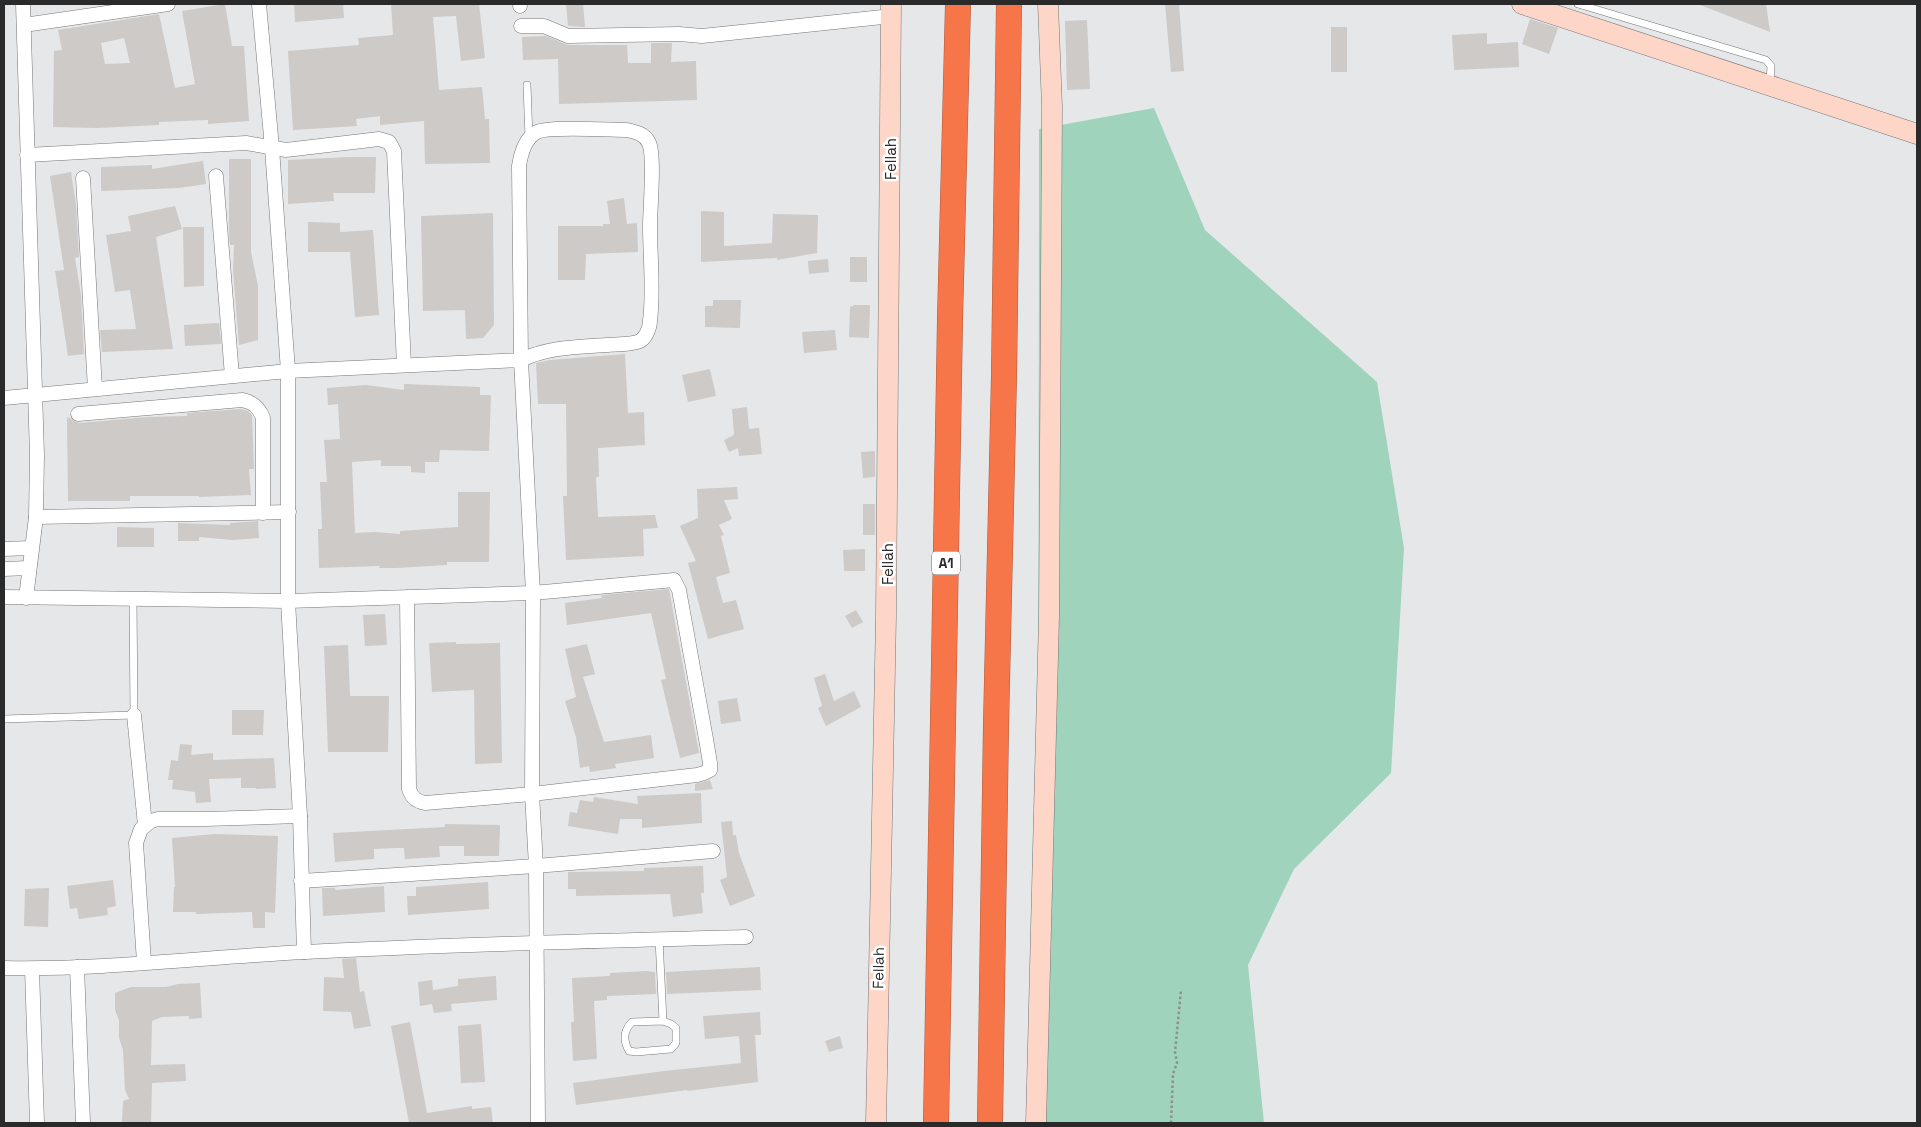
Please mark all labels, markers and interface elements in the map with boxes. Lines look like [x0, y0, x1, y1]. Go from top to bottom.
street label: Fellah [881, 138, 900, 180]
street label: Fellah [878, 543, 897, 585]
road number: A1 [932, 552, 960, 574]
street label: Fellah [868, 947, 888, 989]

